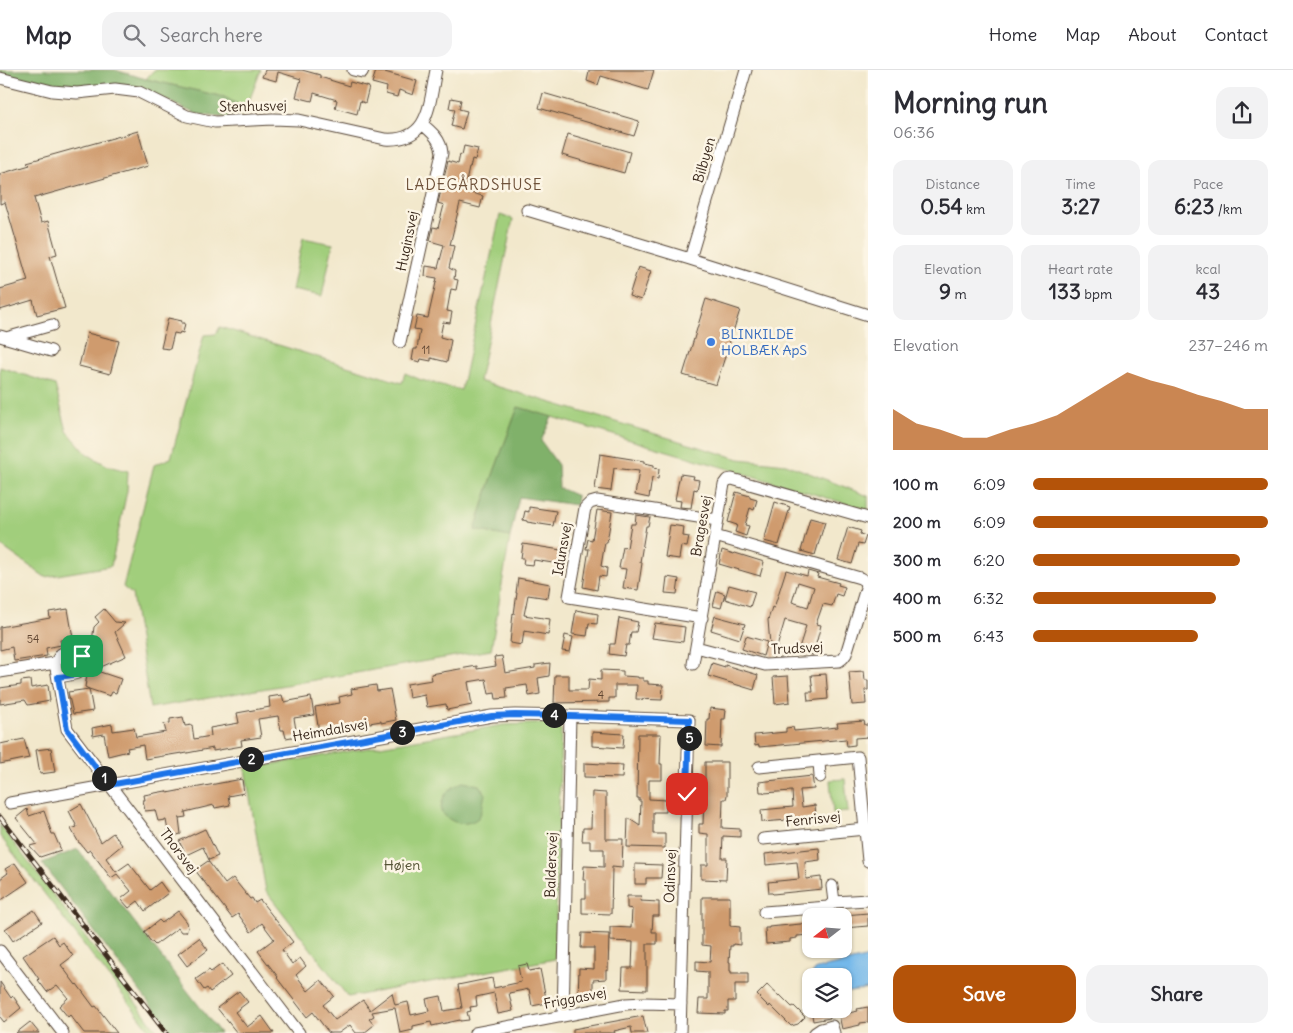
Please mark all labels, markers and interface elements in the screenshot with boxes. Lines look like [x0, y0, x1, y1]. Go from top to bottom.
search box [102, 12, 452, 57]
text: Map [25, 20, 72, 50]
icon: search [120, 21, 148, 49]
text: Search here [160, 23, 263, 47]
text: Home [989, 23, 1037, 46]
text: Map [1065, 23, 1100, 46]
text: About [1128, 23, 1176, 46]
text: Contact [1204, 23, 1268, 46]
text: Morning run [893, 85, 1048, 121]
button: share [1216, 87, 1268, 139]
street label: Stenhusvej [219, 96, 287, 116]
text: 06:36 [893, 122, 935, 142]
street label: Bilbyen [689, 135, 719, 185]
district label: LADEGÅRDSHUSE [405, 174, 543, 194]
text: Distance [925, 175, 980, 193]
text: Time [1065, 175, 1096, 193]
text: Pace [1193, 175, 1223, 193]
text: 0.54 [920, 193, 963, 220]
text: 3:27 [1061, 193, 1100, 220]
text: 6:23 [1174, 193, 1214, 220]
text: km [963, 200, 985, 218]
text: /km [1214, 200, 1242, 218]
street label: Huginsvej [392, 209, 422, 273]
text: Elevation [924, 260, 982, 278]
text: Heart rate [1048, 260, 1113, 278]
text: kcal [1196, 260, 1221, 278]
text: 9 [939, 278, 951, 305]
text: 133 [1049, 278, 1081, 305]
text: 43 [1196, 278, 1220, 305]
text: m [951, 285, 967, 303]
text: bpm [1081, 285, 1112, 303]
place label: BLINKILDE HOLBÆK ApS [721, 325, 807, 359]
text: Elevation [893, 335, 959, 355]
text: 237–246 m [1188, 335, 1268, 355]
marker: BLINKILDE HOLBÆK ApS [705, 336, 717, 348]
house number: 11 [422, 343, 430, 357]
text: 100 m [893, 474, 938, 494]
text: 6:09 [973, 474, 1006, 494]
street label: Bragesvej [687, 494, 715, 558]
text: 200 m [893, 512, 941, 532]
text: 6:09 [973, 512, 1006, 532]
street label: Idunsvej [548, 521, 576, 577]
text: 300 m [893, 550, 941, 570]
text: 6:20 [973, 550, 1005, 570]
text: 400 m [893, 588, 941, 608]
text: 6:32 [973, 588, 1004, 608]
text: 500 m [893, 626, 941, 646]
text: 6:43 [973, 626, 1004, 646]
house number: 54 [27, 632, 39, 646]
pin [61, 635, 103, 677]
street label: Trudsvej [770, 638, 824, 658]
icon: arrive [68, 642, 96, 670]
house number: 4 [598, 688, 604, 702]
pin: 4 [542, 702, 566, 728]
text: 4 [550, 706, 559, 724]
street label: Heimdalsvej [291, 715, 369, 745]
pin: 3 [390, 720, 414, 744]
text: 3 [399, 723, 406, 741]
pin: 5 [676, 726, 702, 750]
text: 5 [685, 729, 694, 747]
pin: 2 [238, 746, 264, 772]
text: 2 [248, 750, 255, 768]
pin: 1 [92, 766, 116, 790]
text: 1 [102, 769, 107, 787]
pin [666, 773, 708, 815]
icon: check [673, 780, 701, 808]
street label: Fenrisvej [784, 807, 842, 831]
street label: Thorsvej [156, 824, 202, 878]
street label: Baldersvej [541, 832, 561, 898]
street label: Odinsvej [660, 849, 680, 903]
park label: Højen [384, 856, 420, 874]
north arrow [802, 908, 852, 958]
map controls [802, 908, 852, 1018]
button: Save [893, 965, 1076, 1023]
button: Share [1086, 965, 1268, 1023]
button: layers [802, 968, 852, 1018]
street label: Friggasvej [542, 983, 608, 1013]

